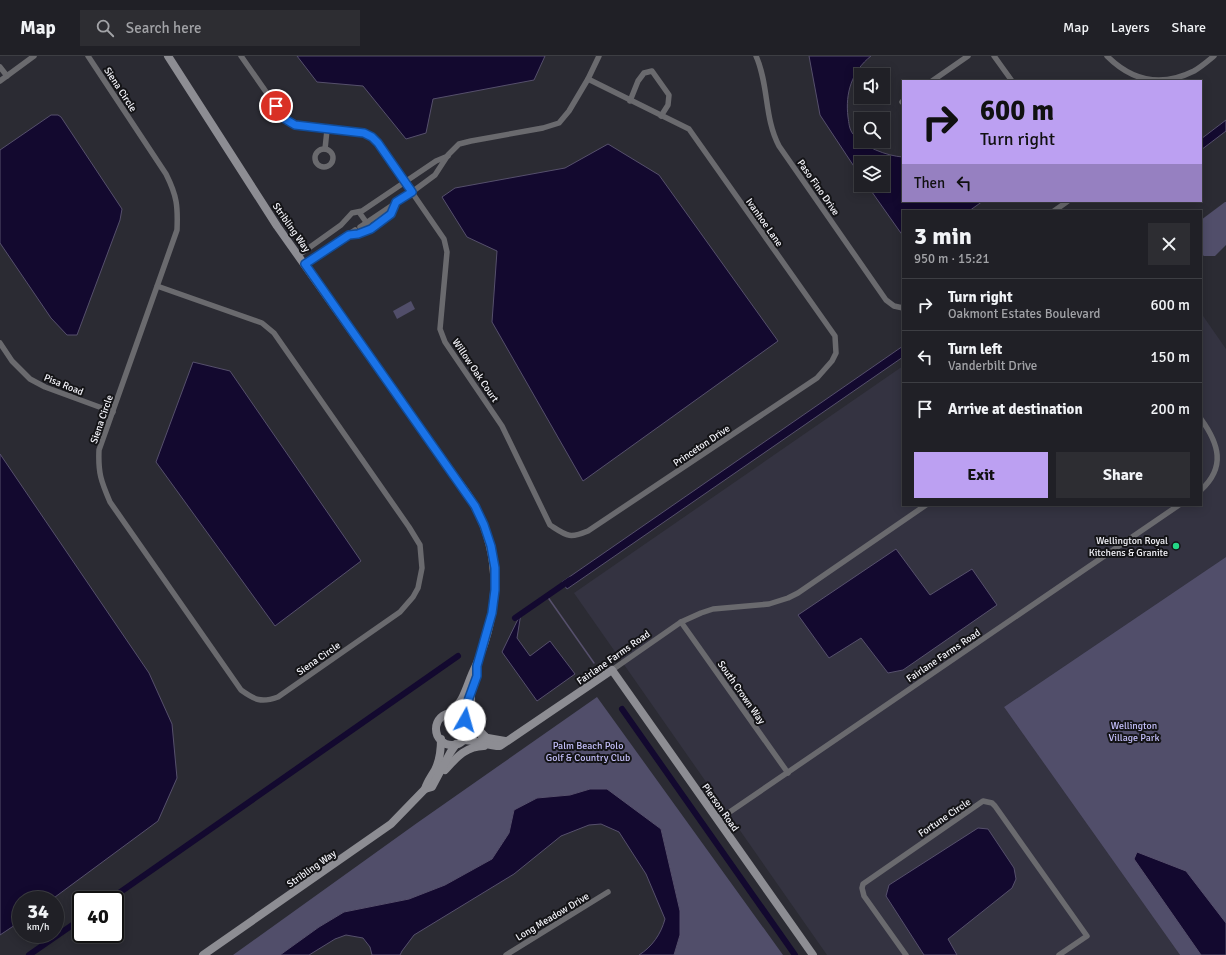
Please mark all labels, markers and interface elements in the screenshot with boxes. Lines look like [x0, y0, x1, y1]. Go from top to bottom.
search box [80, 10, 360, 46]
text: Map [20, 16, 56, 40]
icon: search [94, 17, 116, 39]
text: Search here [126, 19, 201, 37]
text: Map [1063, 19, 1089, 36]
text: Layers [1111, 19, 1150, 36]
text: Share [1172, 19, 1206, 36]
street label: Siena Circle [101, 65, 139, 114]
map controls [854, 68, 890, 192]
button: sound [854, 68, 890, 104]
pin [259, 89, 293, 123]
text: 600 m [980, 94, 1054, 128]
icon: arrive [265, 95, 287, 117]
icon: right [914, 96, 966, 148]
button: search [854, 112, 890, 148]
text: Turn right [980, 128, 1055, 150]
button: layers [854, 156, 890, 192]
street label: Paso Fino Drive [794, 157, 842, 218]
icon: left [953, 172, 975, 194]
text: Then [914, 174, 945, 192]
street label: Ivanhoe Lane [743, 196, 785, 249]
street label: Stribling Way [270, 201, 313, 255]
text: 3 min [914, 221, 972, 251]
button: close [1148, 223, 1190, 265]
text: 950 m · 15:21 [914, 251, 990, 267]
text: Turn right [948, 288, 1013, 306]
icon: right [914, 294, 936, 316]
text: 600 m [1150, 296, 1190, 314]
text: Oakmont Estates Boulevard [948, 306, 1100, 322]
street label: Willow Oak Court [449, 336, 501, 405]
text: Turn left [948, 340, 1002, 358]
icon: left [914, 346, 936, 368]
text: 150 m [1150, 348, 1190, 366]
text: Vanderbilt Drive [948, 358, 1037, 374]
street label: Pisa Road [42, 372, 85, 398]
street label: Siena Circle [88, 393, 116, 445]
icon: arrive [914, 398, 936, 420]
text: Arrive at destination [948, 400, 1083, 418]
text: 200 m [1150, 400, 1190, 418]
street label: Princeton Drive [671, 422, 732, 469]
button: Exit [914, 452, 1048, 498]
button: Share [1056, 452, 1190, 498]
place label: Wellington Royal Kitchens & Granite [1089, 535, 1168, 559]
marker: Wellington Royal Kitchens & Granite [1171, 541, 1181, 551]
street label: Fairlane Farms Road [904, 627, 983, 685]
street label: Fairlane Farms Road [575, 628, 652, 688]
street label: Siena Circle [294, 639, 343, 678]
street label: South Crown Way [715, 659, 768, 727]
position arrow [444, 699, 486, 741]
park label: Wellington Village Park [1109, 720, 1159, 744]
park label: Palm Beach Polo Golf & Country Club [546, 740, 630, 764]
street label: Pierson Road [699, 781, 741, 834]
street label: Fortune Circle [916, 796, 973, 840]
street label: Stribling Way [285, 847, 339, 890]
street label: Long Meadow Drive [514, 890, 591, 943]
speed limit sign: 40 [72, 891, 124, 943]
text: 34 [27, 899, 49, 924]
text: km/h [27, 921, 49, 933]

